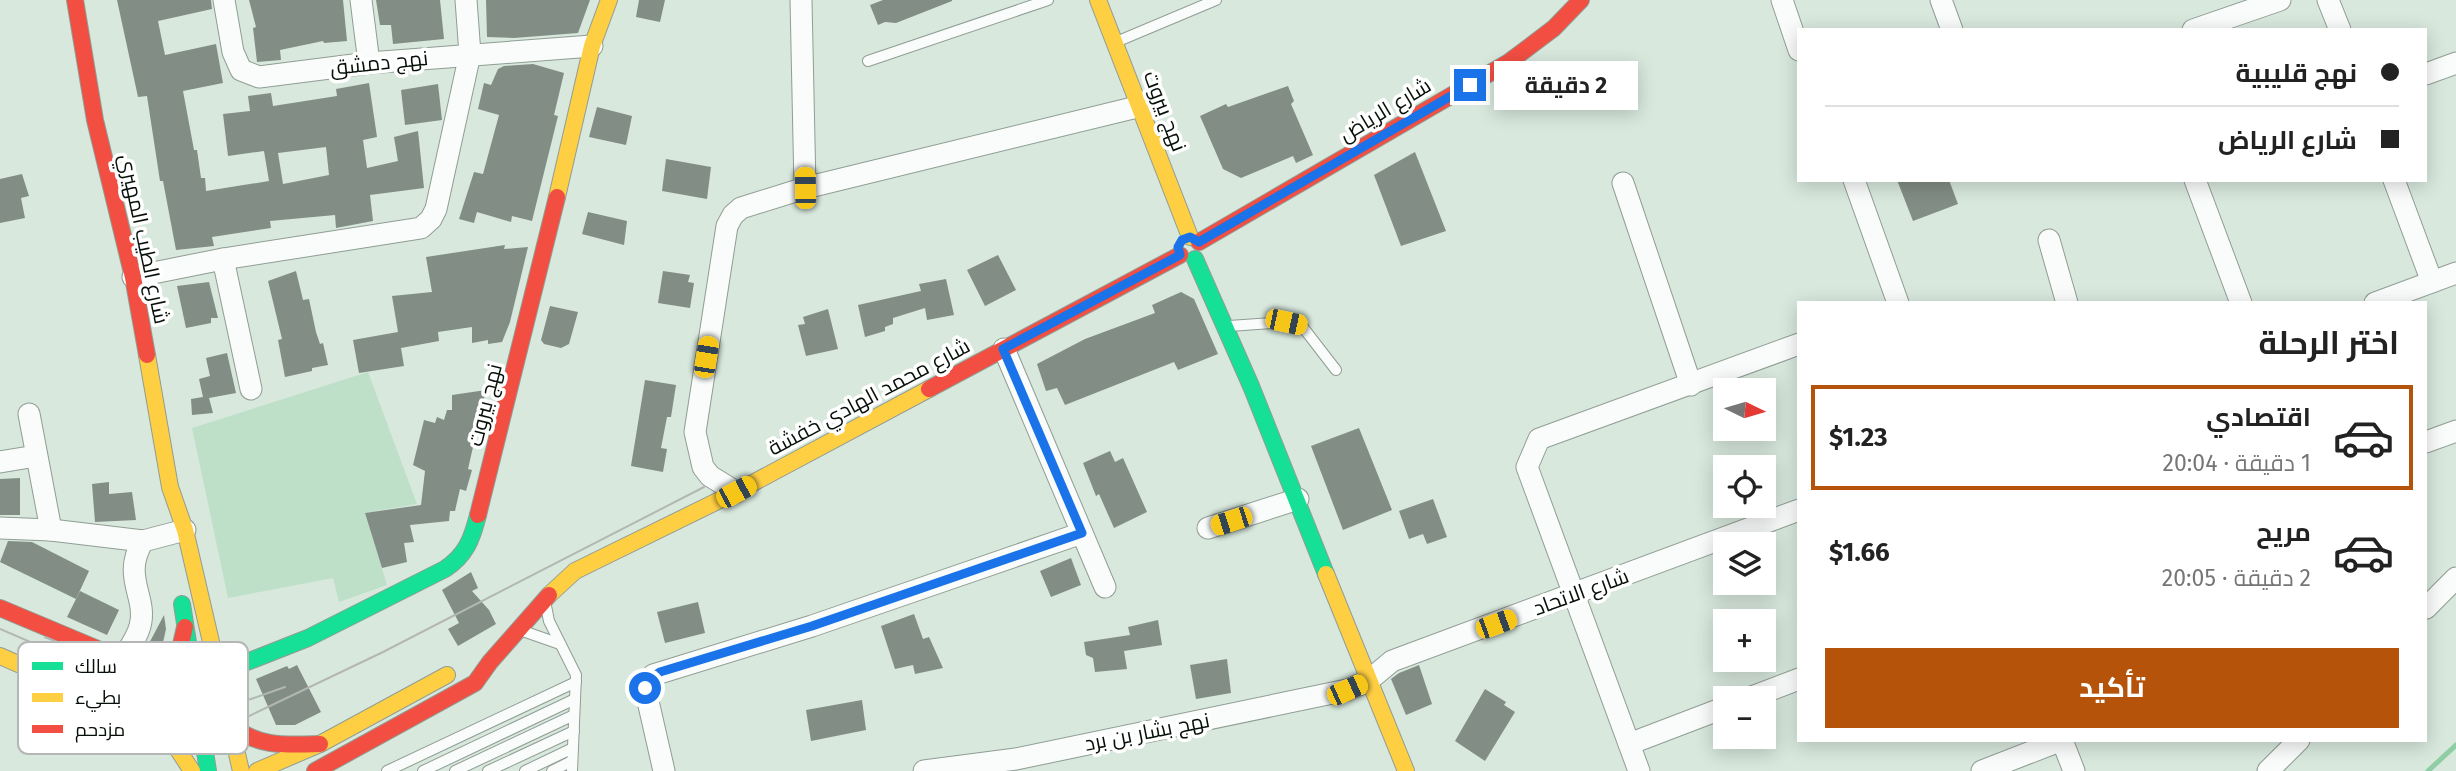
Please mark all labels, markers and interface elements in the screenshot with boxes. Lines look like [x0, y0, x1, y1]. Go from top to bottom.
street label: نهج دمشق [329, 45, 430, 82]
text: نهج قليبية [2236, 58, 2357, 89]
callout: 2 دقيقة [1494, 60, 1638, 110]
street label: نهج بيروت [1137, 67, 1192, 155]
route end [1454, 69, 1486, 101]
text: 2 دقيقة [1525, 71, 1607, 99]
street label: شارع الرياض [1334, 72, 1436, 148]
text: شارع الرياض [2218, 125, 2357, 156]
street label: شارع الطيب المهيري [110, 152, 175, 327]
car [795, 167, 816, 209]
car [1264, 307, 1309, 337]
text: اختر الرحلة [2258, 324, 2399, 362]
street label: شارع محمد الهادي خفشة [764, 333, 976, 464]
car [693, 335, 720, 379]
street label: نهج بيروت [462, 361, 509, 449]
north arrow [1713, 378, 1776, 441]
map controls [1713, 378, 1776, 749]
text: اقتصادي [2206, 402, 2311, 433]
icon: car [2332, 406, 2395, 469]
text: $1.23 [1829, 422, 1887, 453]
text: 1 دقيقة · 20:04 [2163, 449, 2311, 477]
button: locate [1713, 455, 1776, 518]
car [713, 473, 760, 511]
car [1208, 505, 1255, 537]
text: مريح [2256, 517, 2311, 548]
icon: car [2332, 521, 2395, 584]
button: layers [1713, 532, 1776, 595]
text: $1.66 [1829, 537, 1890, 568]
street label: شارع الاتحاد [1530, 563, 1633, 622]
text: 2 دقيقة · 20:05 [2162, 564, 2311, 592]
car [1473, 607, 1520, 641]
button: + [1713, 609, 1776, 672]
legend [18, 642, 248, 754]
button: تأكيد [1825, 648, 2399, 728]
text: سالك [75, 655, 117, 678]
route start [629, 672, 661, 704]
car [1324, 672, 1371, 708]
text: بطيء [75, 686, 121, 712]
button: − [1713, 686, 1776, 749]
street label: نهج بشار بن برد [1082, 707, 1212, 758]
text: مزدحم [75, 718, 125, 743]

